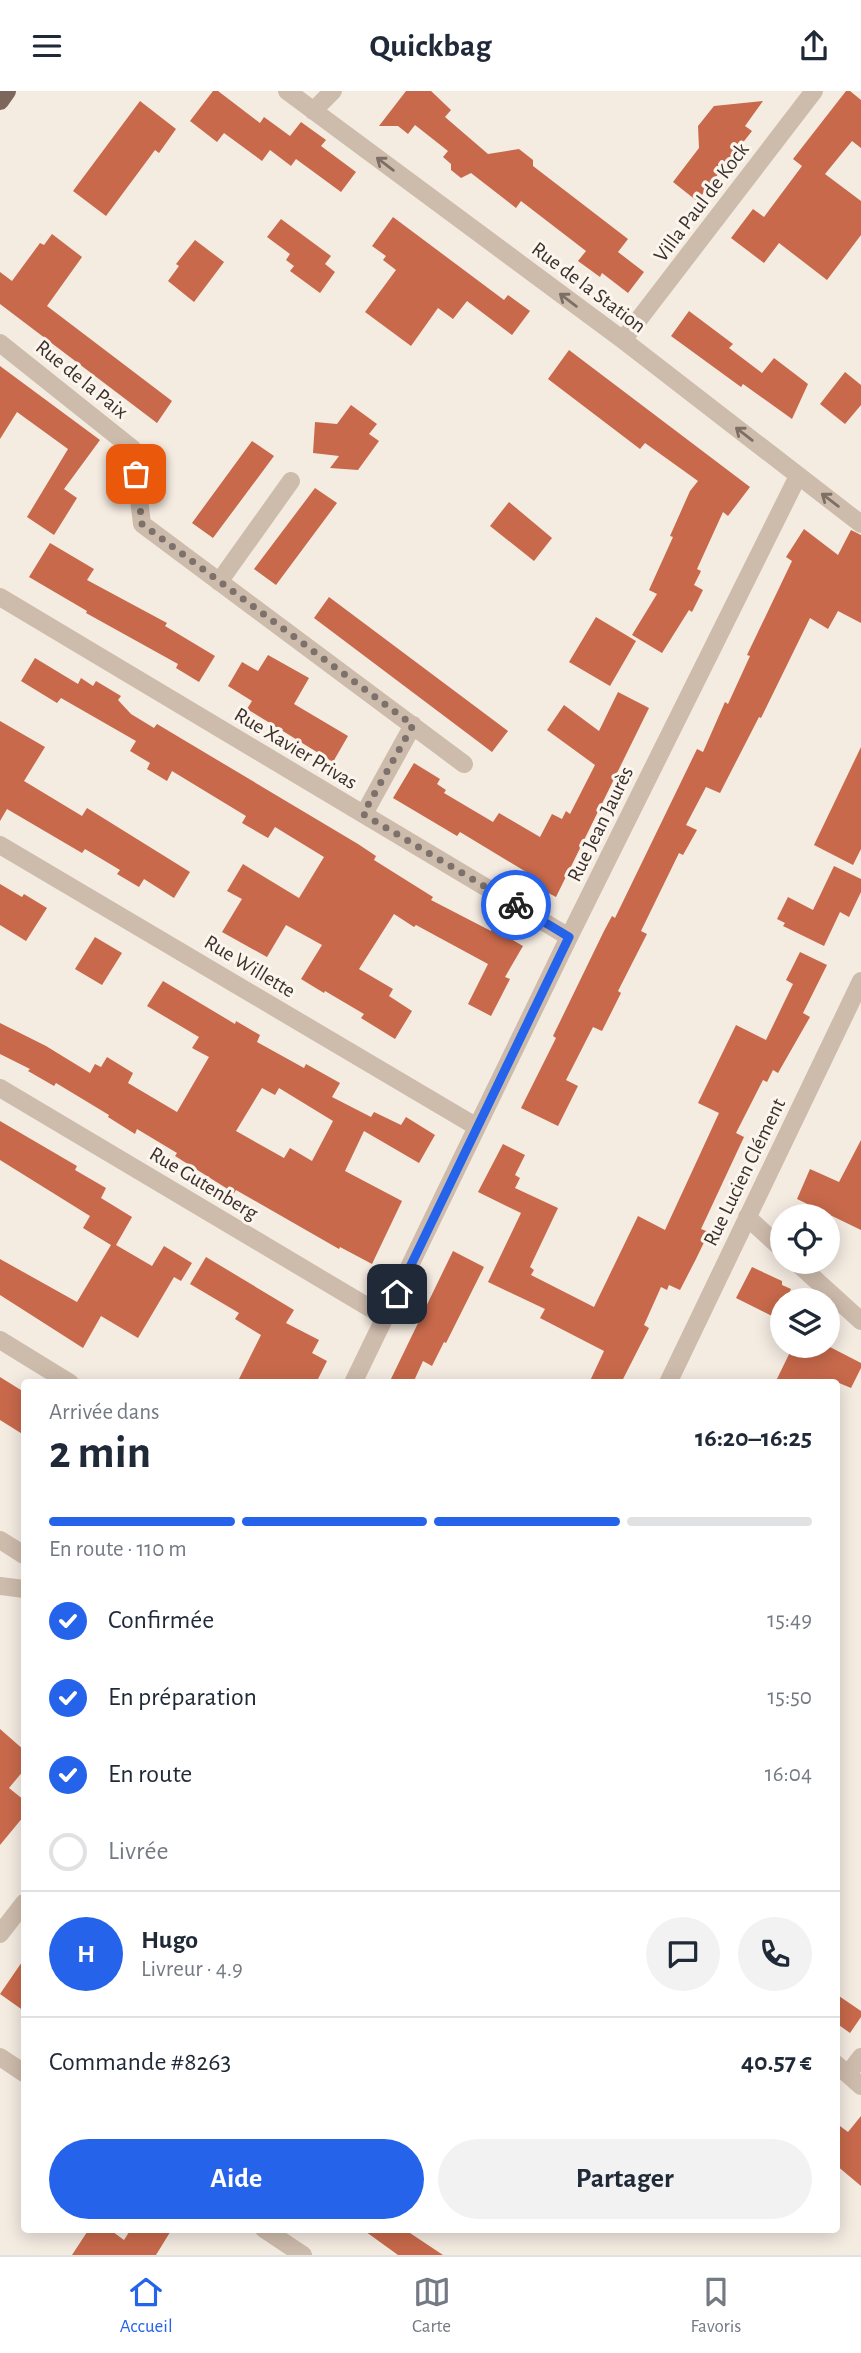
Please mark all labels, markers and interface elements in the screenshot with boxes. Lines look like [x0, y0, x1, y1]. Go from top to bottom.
icon: menu [28, 27, 66, 65]
icon: share [795, 27, 833, 65]
text: Quickbag [370, 30, 491, 62]
street label: Villa Paul de Kock [650, 139, 753, 266]
one-way arrow [376, 157, 395, 171]
street label: Rue de la Station [528, 238, 650, 337]
one-way arrow [559, 292, 578, 307]
street label: Rue de la Paix [32, 336, 132, 423]
one-way arrow [735, 427, 754, 442]
pin [106, 444, 166, 504]
icon: bag [117, 455, 155, 493]
one-way arrow [820, 493, 839, 508]
street label: Rue Xavier Privas [231, 704, 361, 793]
street label: Rue Jean Jaurès [564, 763, 637, 885]
courier [481, 870, 551, 940]
icon: bike [497, 886, 535, 924]
street label: Rue Willette [201, 931, 299, 1002]
street label: Rue Lucien Clément [700, 1095, 789, 1249]
street label: Rue Gutenberg [146, 1143, 262, 1224]
map controls [770, 1204, 840, 1358]
button: locate [770, 1204, 840, 1274]
pin [367, 1264, 427, 1324]
icon: home [378, 1275, 416, 1313]
button: layers [770, 1288, 840, 1358]
text: Arrivée dans [49, 1401, 160, 1424]
text: 16:20–16:25 [695, 1425, 812, 1451]
text: 2 min [49, 1430, 151, 1476]
text: En route · 110 m [49, 1538, 187, 1561]
icon: check [49, 1602, 87, 1640]
text: Confirmée [108, 1607, 214, 1633]
text: 15:49 [767, 1609, 812, 1632]
icon: check [49, 1679, 87, 1717]
text: En préparation [108, 1684, 257, 1710]
text: 15:50 [767, 1686, 812, 1709]
icon: check [49, 1756, 87, 1794]
text: En route [108, 1761, 192, 1787]
text: 16:04 [765, 1763, 812, 1786]
text: Livrée [108, 1838, 168, 1864]
button: chat [646, 1917, 720, 1991]
button: phone [738, 1917, 812, 1991]
text: Hugo [141, 1927, 198, 1953]
text: H [77, 1941, 95, 1967]
text: Livreur · 4.9 [141, 1958, 243, 1981]
text: Commande #8263 [49, 2049, 231, 2075]
text: 40.57 € [741, 2049, 812, 2075]
button: Aide [49, 2139, 424, 2219]
button: Partager [438, 2139, 812, 2219]
tab: Accueil [120, 2273, 173, 2338]
tab: Carte [412, 2273, 451, 2338]
tab: Favoris [690, 2273, 741, 2338]

